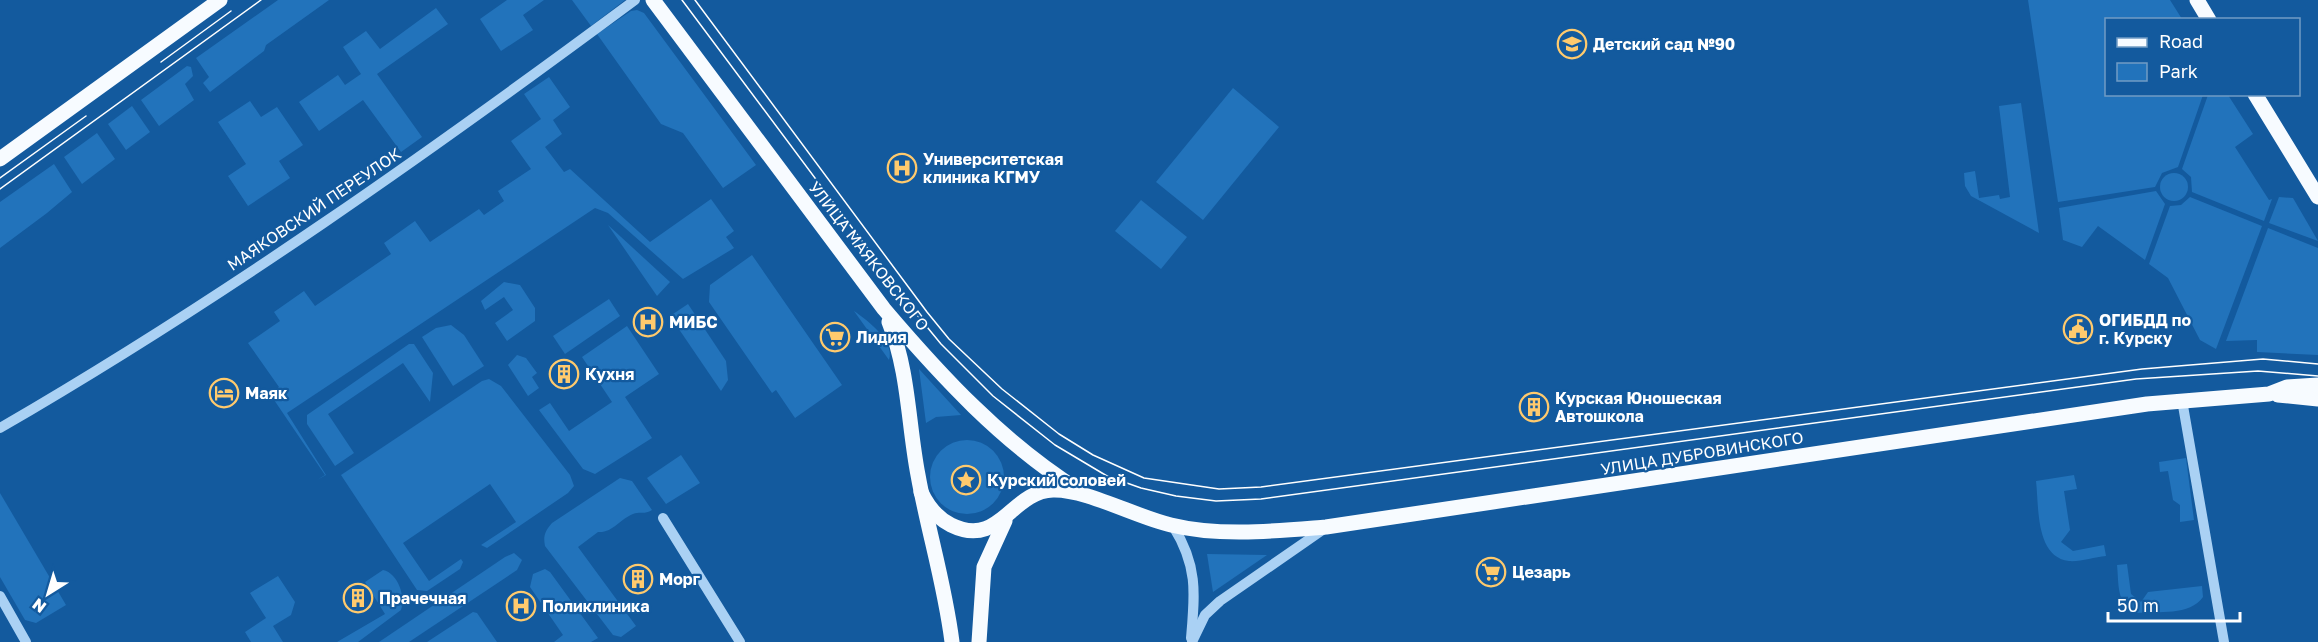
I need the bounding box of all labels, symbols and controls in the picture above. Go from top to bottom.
legend [2105,18,2300,96]
school or university icon: Детский сад №90 [1556,28,1588,60]
text: Road [2159,30,2203,52]
place label: Детский сад №90 [1593,34,1735,54]
text: Park [2159,60,2198,82]
street label: МАЯКОВСКИЙ ПЕРЕУЛОК [223,143,405,275]
place label: Университетская клиника КГМУ [923,149,1063,187]
hospital icon: Университетская клиника КГМУ [886,152,918,184]
street label: УЛИЦА МАЯКОВСКОГО [805,178,933,334]
hospital icon: МИБС [632,306,664,338]
place label: ОГИБДД по г. Курску [2099,310,2191,348]
place label: МИБС [669,312,718,332]
public building icon: ОГИБДД по г. Курску [2062,313,2094,345]
supermarket icon: Лидия [819,321,851,353]
place label: Лидия [856,327,907,347]
building icon: Кухня [548,358,580,390]
place label: Кухня [585,364,634,384]
hotel icon: Маяк [208,377,240,409]
place label: Маяк [245,383,288,403]
place label: Курская Юношеская Автошкола [1555,388,1722,426]
building icon: Курская Юношеская Автошкола [1518,391,1550,423]
street label: УЛИЦА ДУБРОВИНСКОГО [1599,427,1805,479]
place icon: Курский соловей [950,464,982,496]
place label: Курский соловей [987,470,1126,490]
supermarket icon: Цезарь [1475,556,1507,588]
place label: Цезарь [1512,562,1571,582]
building icon: Морг [622,563,654,595]
north arrow [18,564,78,624]
place label: Морг [659,569,701,589]
building icon: Прачечная [342,582,374,614]
scale bar [2108,585,2240,623]
place label: Прачечная [379,588,466,608]
hospital icon: Поликлиника [505,590,537,622]
text: N [28,594,50,618]
text: 50 m [2117,594,2159,616]
place label: Поликлиника [542,596,649,616]

